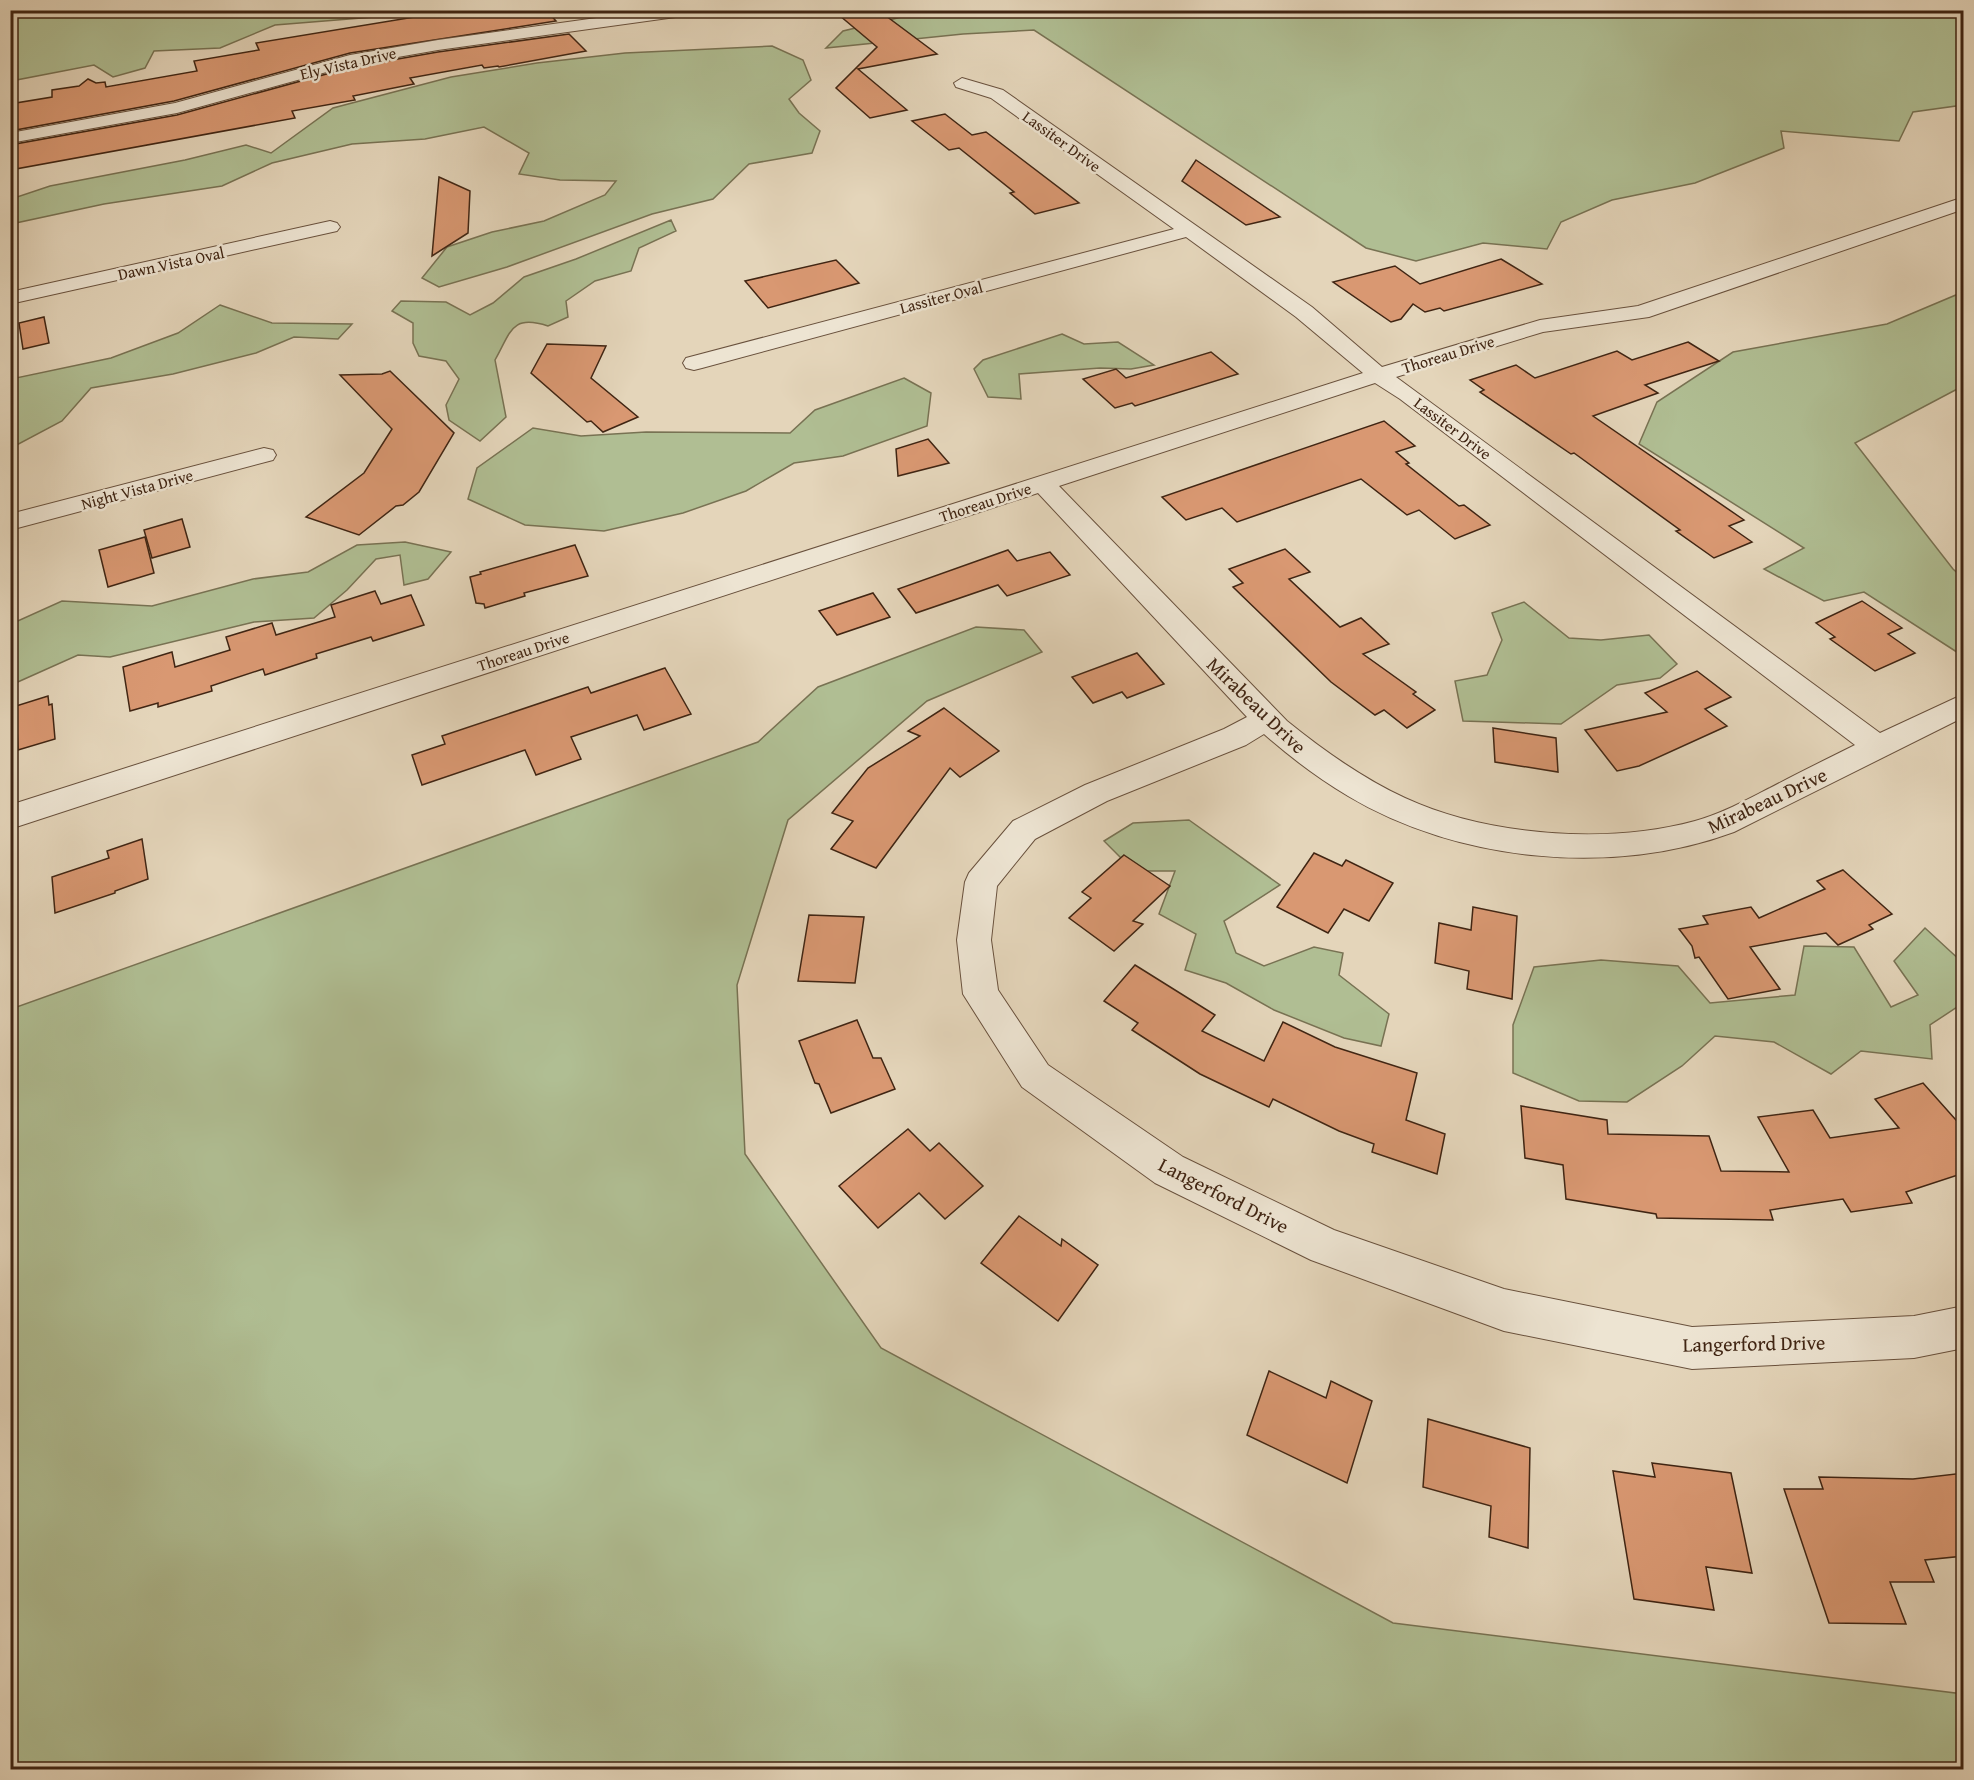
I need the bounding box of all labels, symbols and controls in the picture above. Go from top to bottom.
street label: Ely Vista Drive [298,40,398,86]
street label: Lassiter Drive [1018,104,1106,178]
street label: Dawn Vista Oval [115,240,227,286]
street label: Lassiter Oval [897,274,986,320]
street label: Thoreau Drive [1399,329,1497,379]
street label: Lassiter Drive [1409,391,1497,465]
street label: Night Vista Drive [78,463,196,515]
street label: Thoreau Drive [936,476,1034,528]
street label: Thoreau Drive [474,625,572,677]
street label: Mirabeau Drive [1201,650,1313,760]
street label: Mirabeau Drive [1703,760,1831,840]
street label: Langerford Drive [1154,1150,1294,1240]
street label: Langerford Drive [1682,1327,1826,1359]

